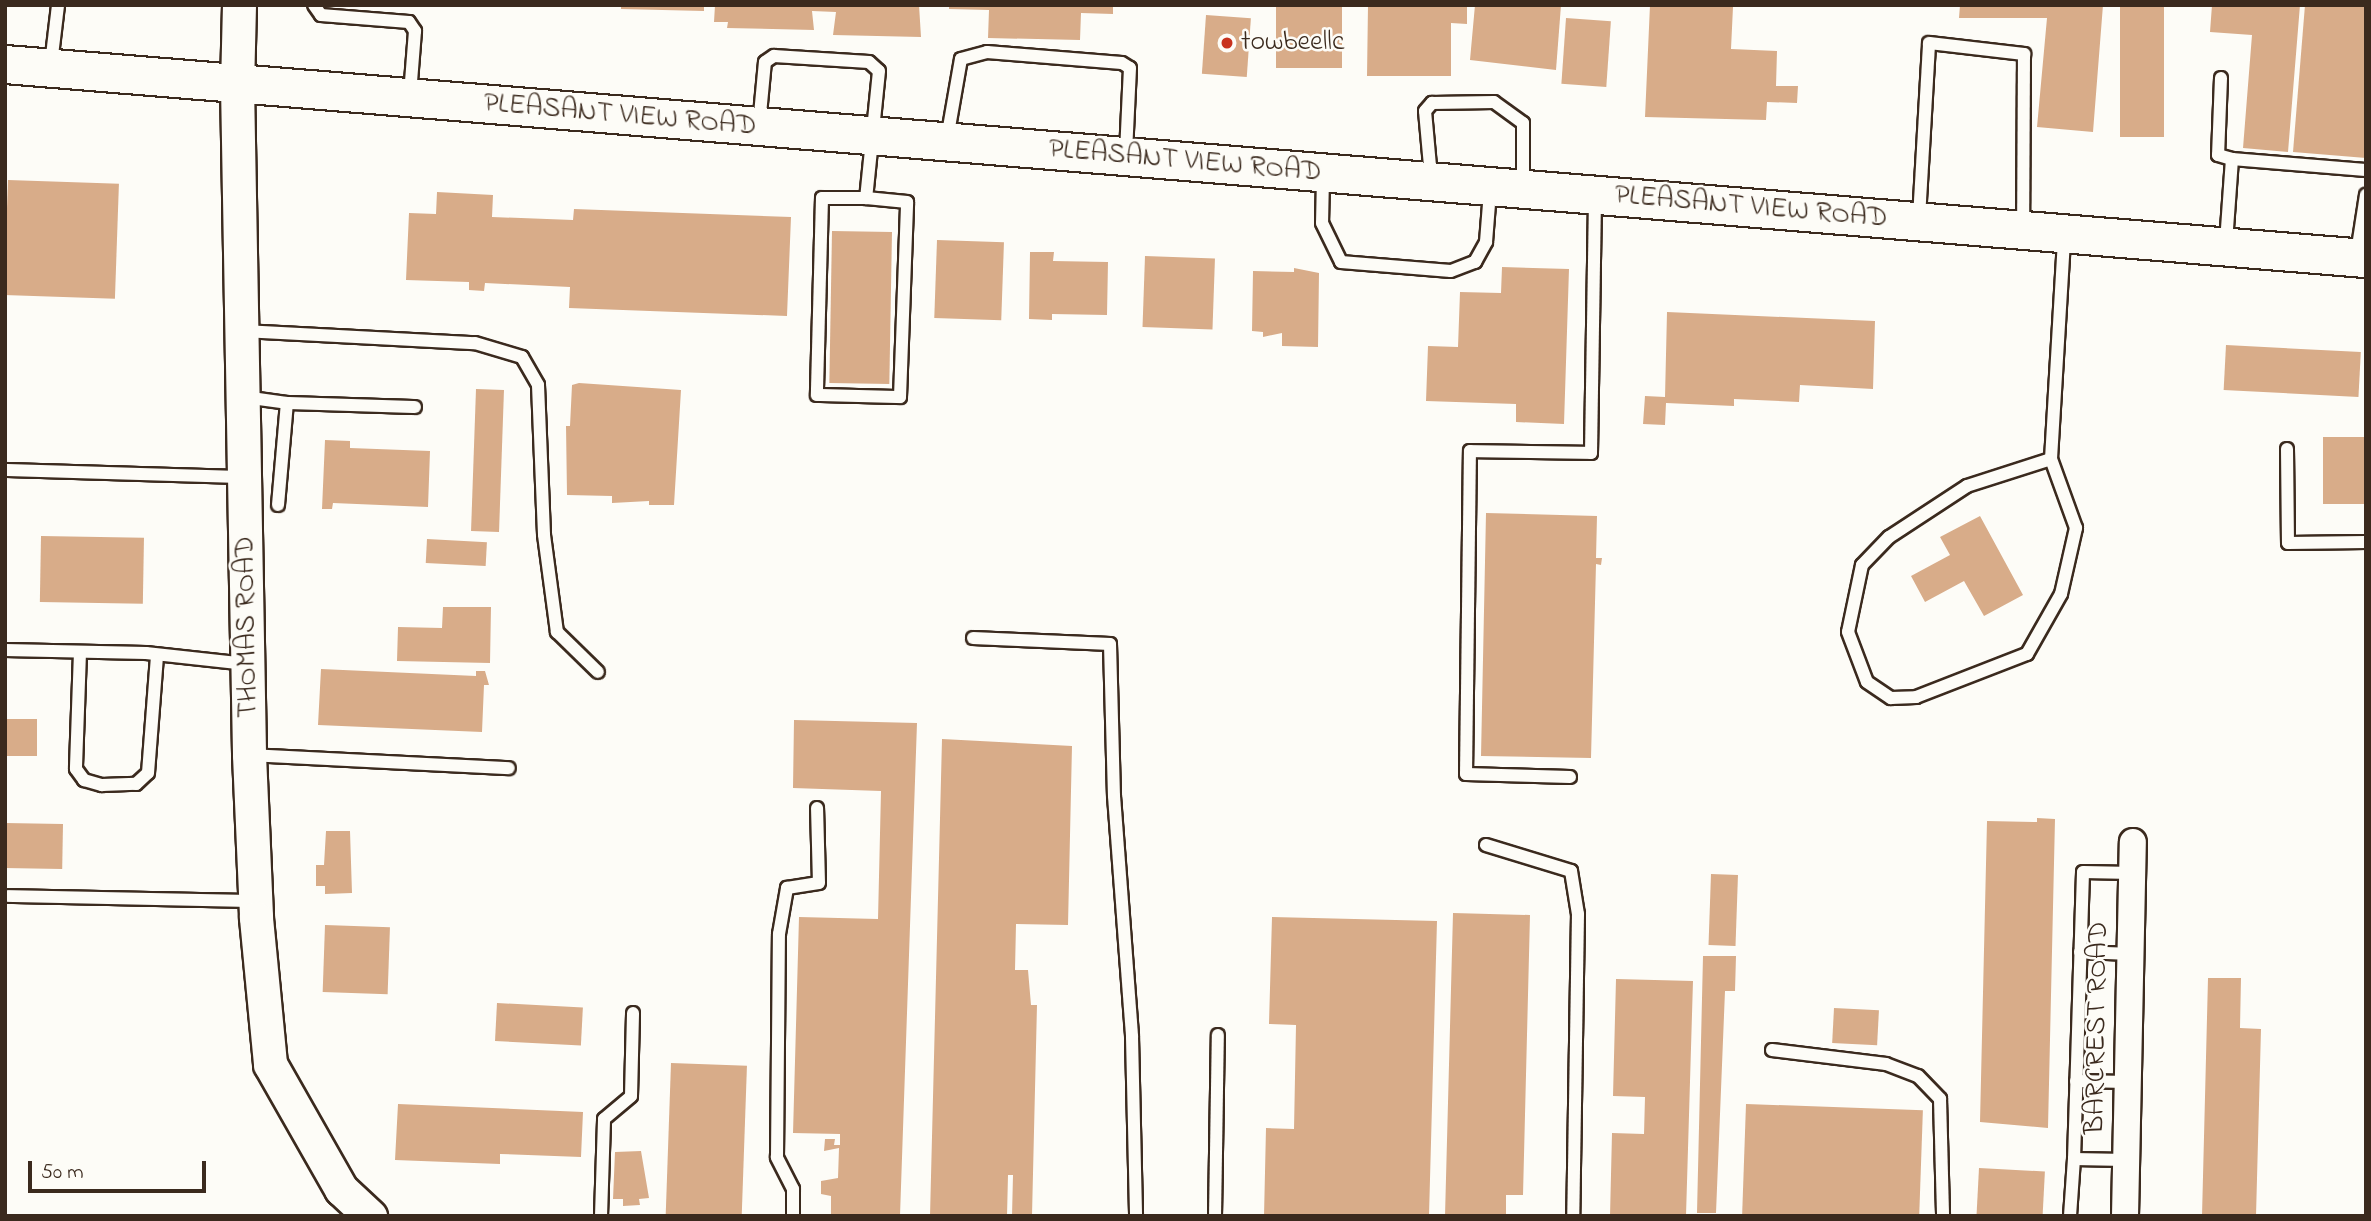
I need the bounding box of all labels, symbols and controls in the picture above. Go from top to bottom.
place label: towbeellc [1241,26,1344,60]
marker: towbeellc [1219,35,1235,51]
street label: PLEASANT VIEW ROAD [482,87,758,145]
street label: PLEASANT VIEW ROAD [1047,133,1323,191]
street label: PLEASANT VIEW ROAD [1613,179,1889,237]
street label: THOMAS ROAD [230,536,266,718]
street label: BARCREST ROAD [2079,921,2117,1135]
scale bar [32,1148,210,1192]
text: 50 m [41,1158,84,1188]

